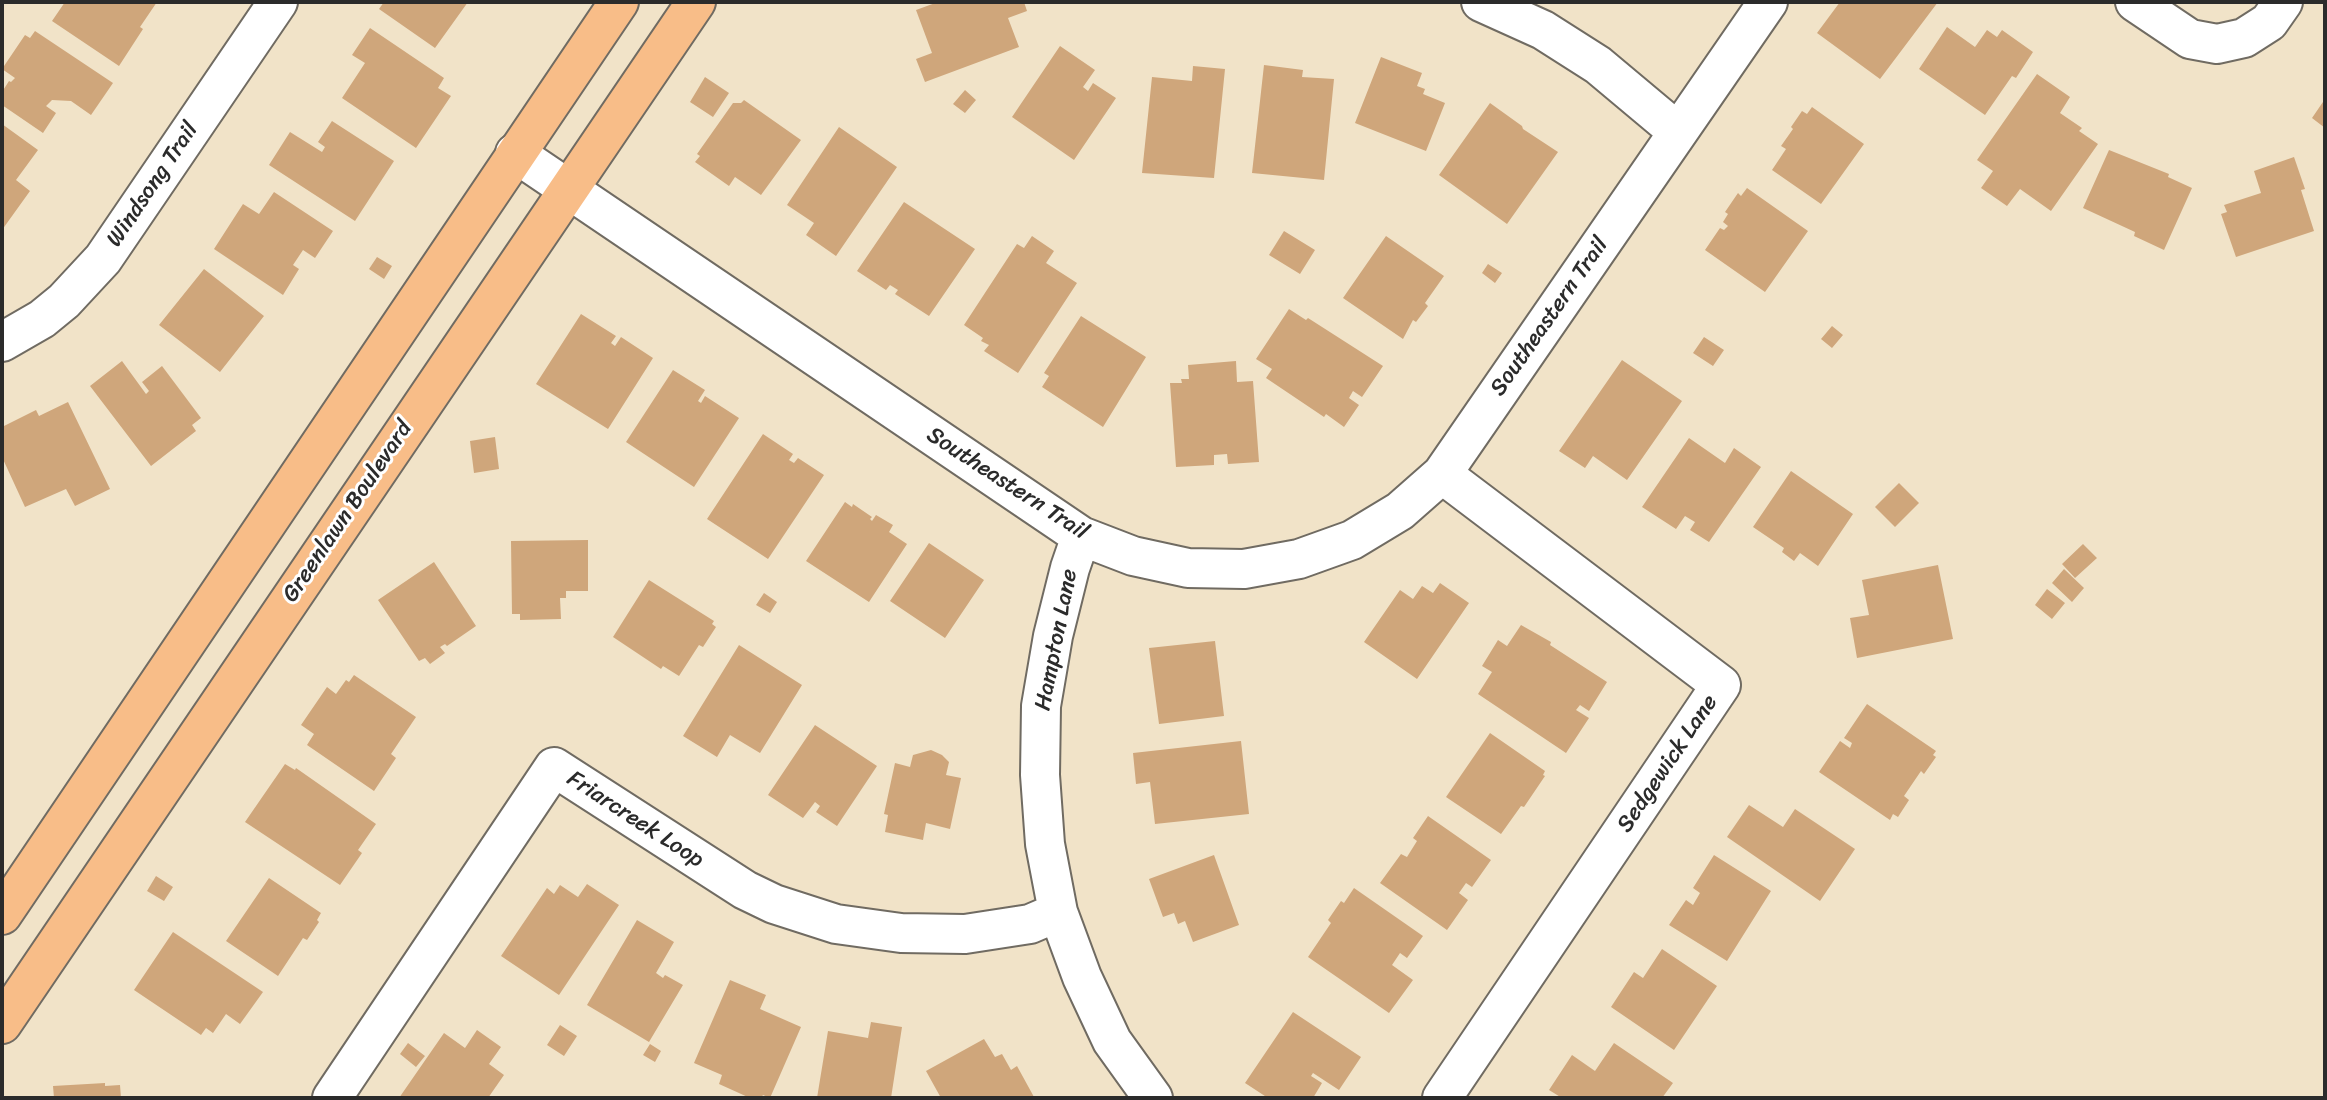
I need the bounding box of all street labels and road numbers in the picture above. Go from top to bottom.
street label: Windsong Trail [101,117,205,253]
street label: Southeastern Trail [1485,232,1615,402]
street label: Greenlawn Boulevard [277,416,419,608]
street label: Southeastern Trail [921,422,1093,546]
street label: Hampton Lane [1030,567,1084,713]
street label: Sedgewick Lane [1612,690,1724,838]
street label: Friarcreek Loop [561,766,709,874]

